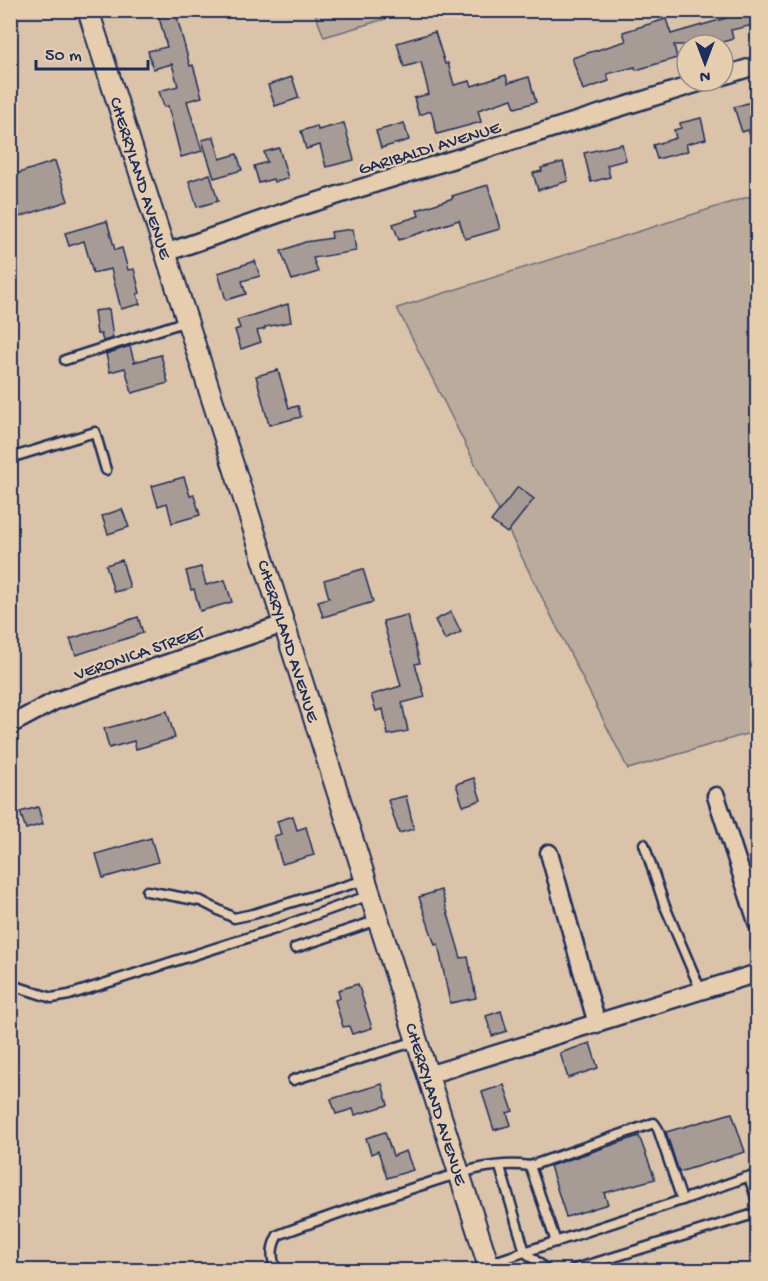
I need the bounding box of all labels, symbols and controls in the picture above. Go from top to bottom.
scale bar [36,33,148,71]
north arrow [675,33,735,93]
text: 50 m [45,46,82,67]
text: N [699,65,710,84]
street label: CHERRYLAND AVENUE [103,95,175,263]
street label: GARIBALDI AVENUE [356,118,504,181]
street label: CHERRYLAND AVENUE [251,558,323,726]
street label: VERONICA STREET [71,622,209,687]
street label: CHERRYLAND AVENUE [399,1021,470,1189]

